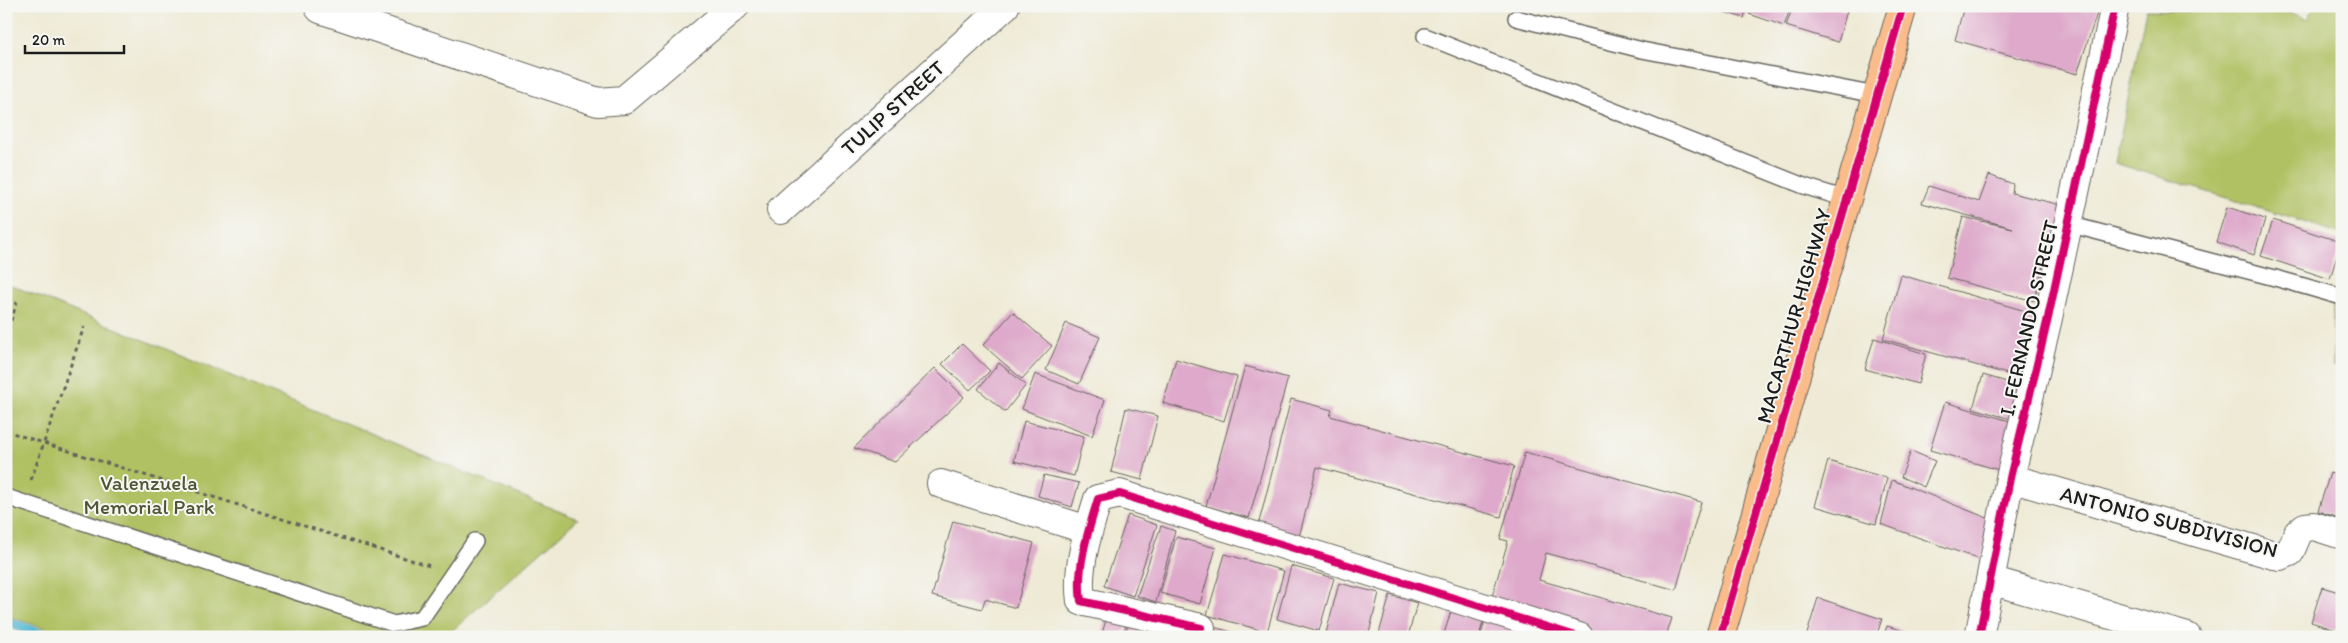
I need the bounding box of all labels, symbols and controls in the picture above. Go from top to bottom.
scale bar [25,22,124,54]
text: 20 m [32,31,66,49]
street label: TULIP STREET [836,55,950,161]
street label: MACARTHUR HIGHWAY [1751,205,1836,426]
street label: I. FERNANDO STREET [1994,217,2063,418]
park label: Valenzuela Memorial Park [83,470,215,519]
street label: ANTONIO SUBDIVISION [2058,480,2281,563]

